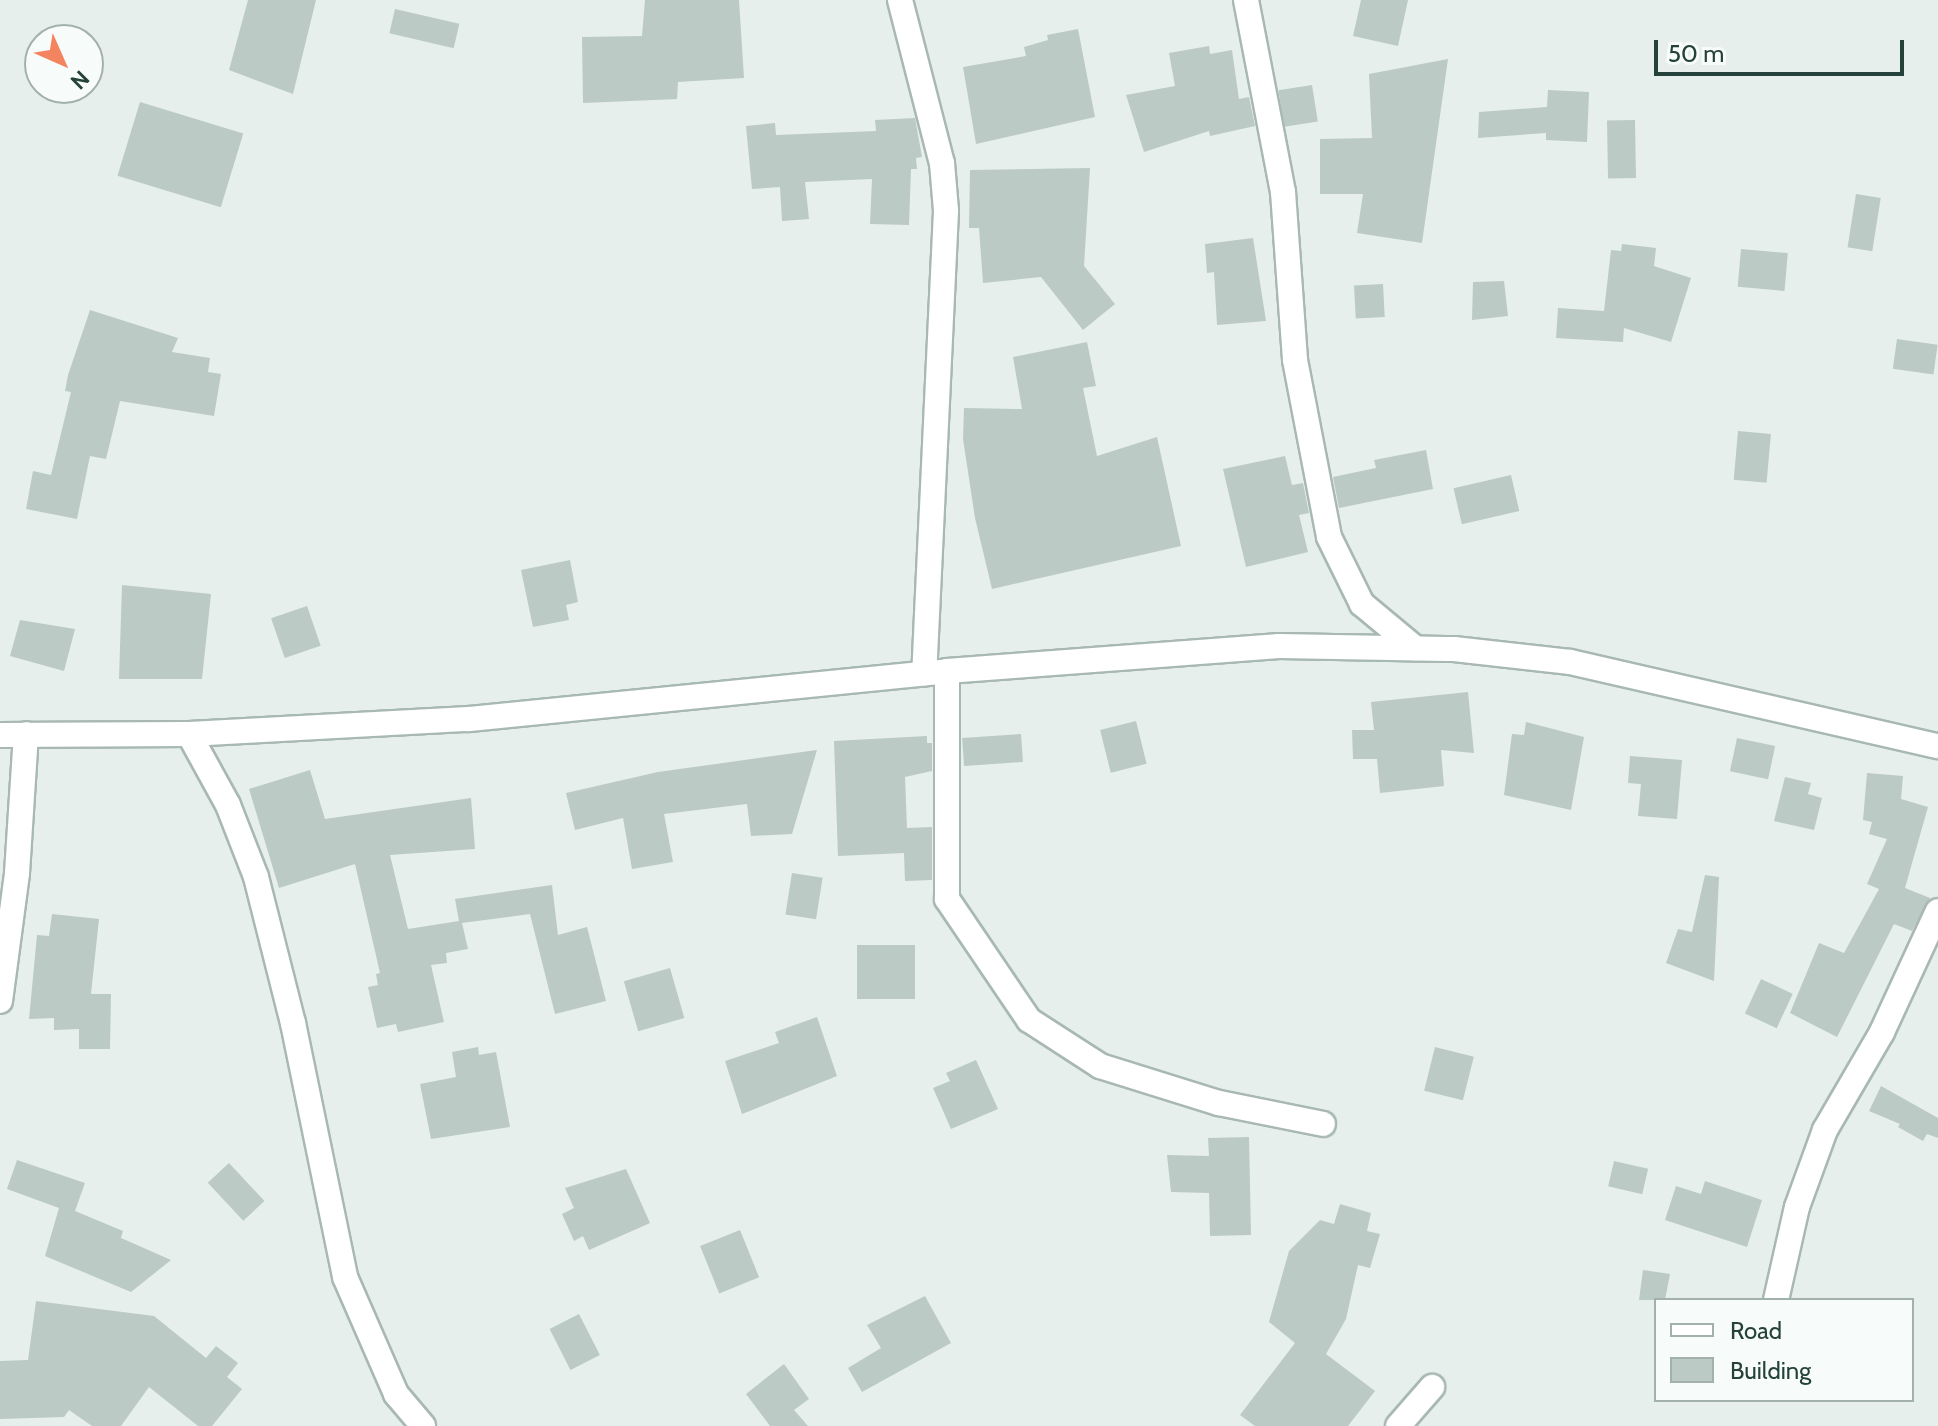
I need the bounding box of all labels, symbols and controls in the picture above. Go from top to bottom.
north arrow [24,24,104,104]
scale bar [1658,24,1908,74]
text: 50 m [1668,39,1724,68]
text: N [65,65,95,95]
legend [1654,1298,1914,1402]
text: Road [1730,1316,1782,1345]
text: Building [1730,1356,1811,1385]

